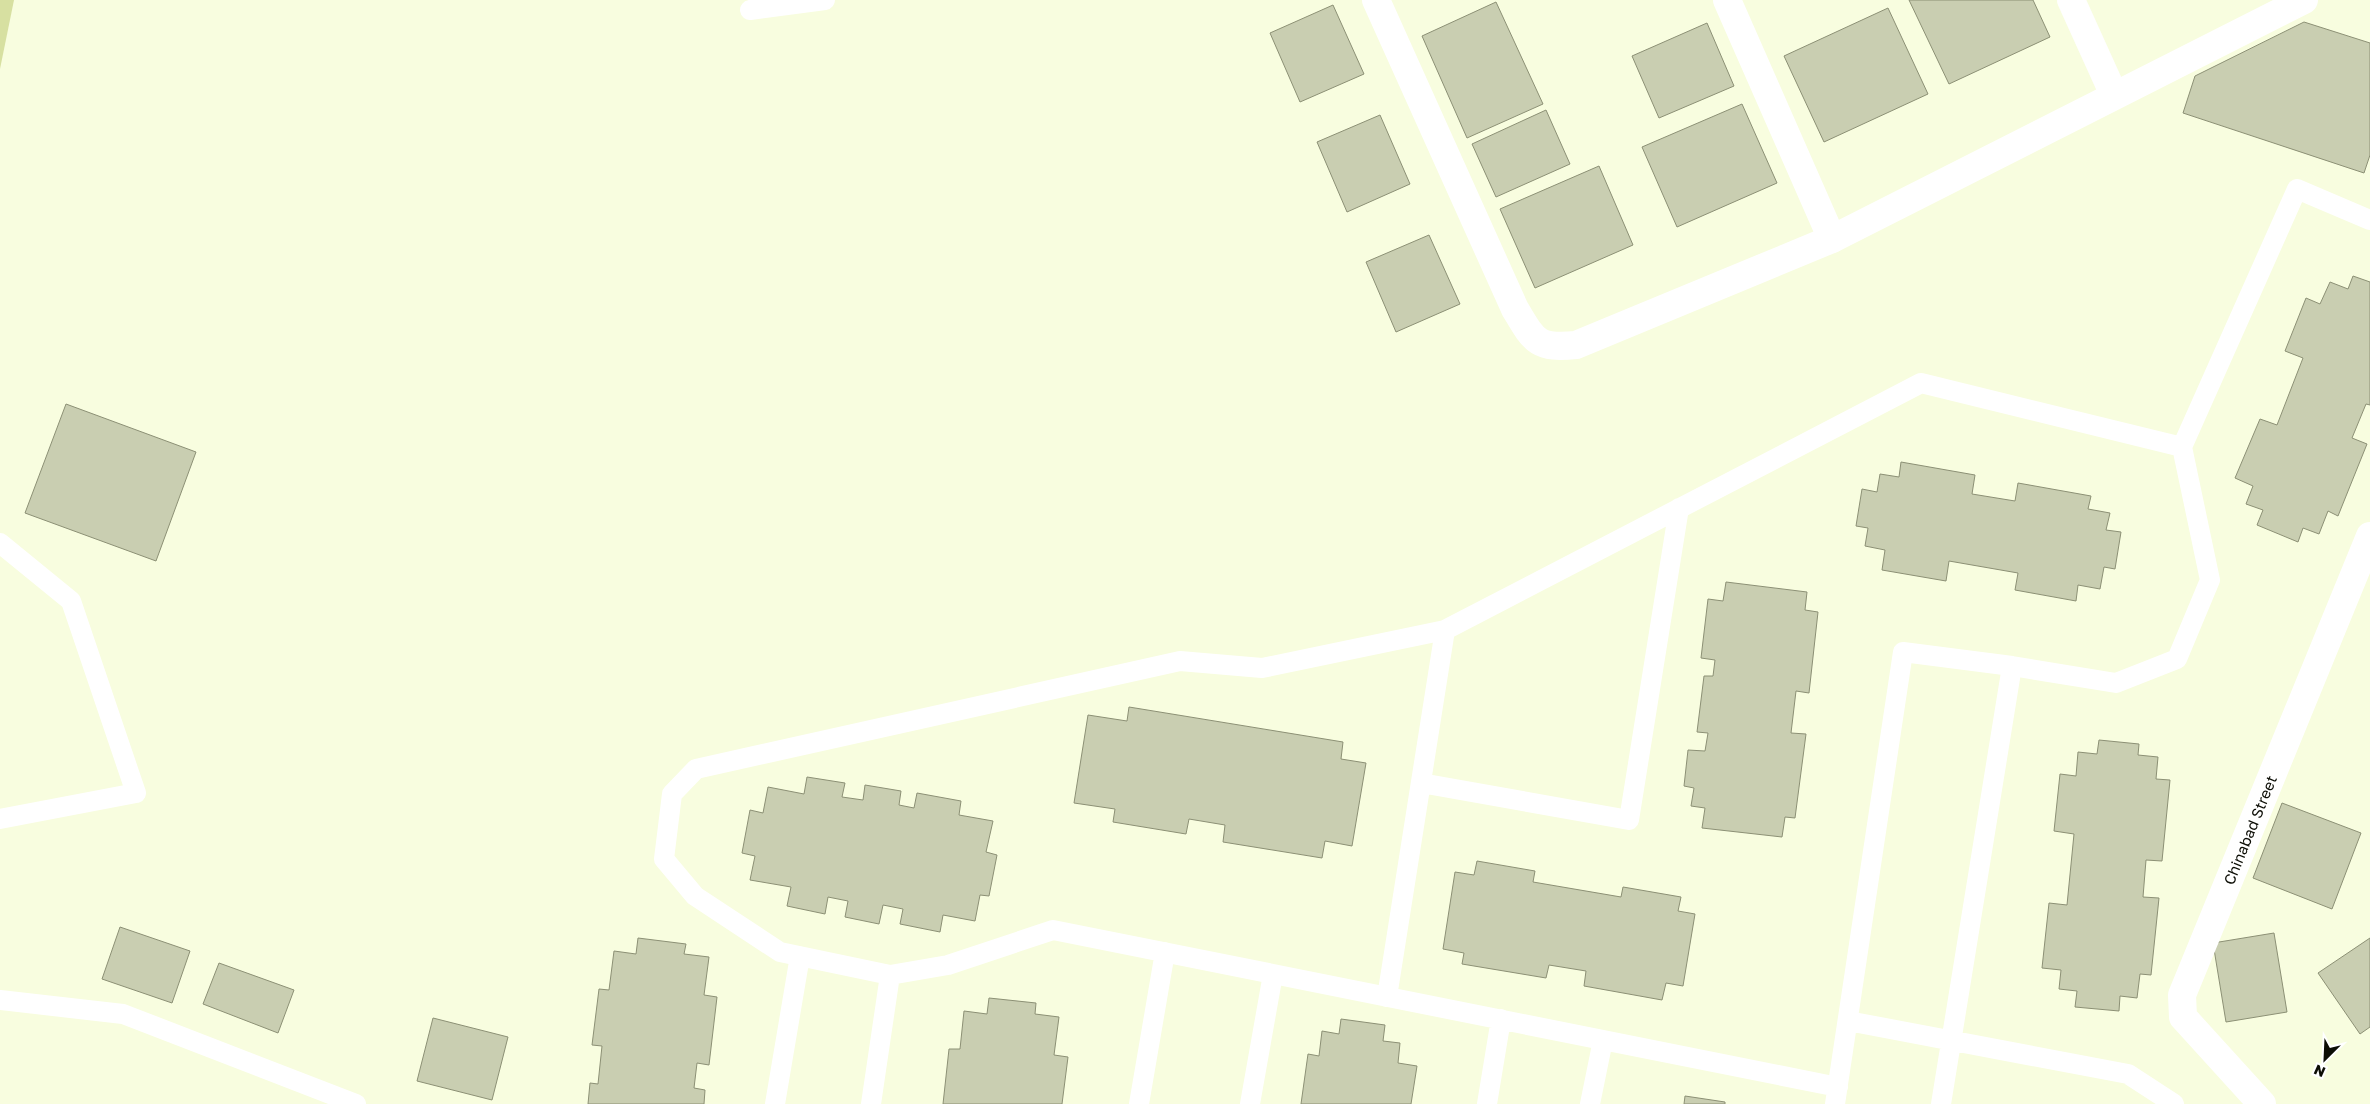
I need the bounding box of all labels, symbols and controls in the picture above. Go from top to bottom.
street label: Chinabad Street [2219,773,2280,887]
north arrow [2300,1034,2350,1084]
text: N [2311,1061,2328,1081]

